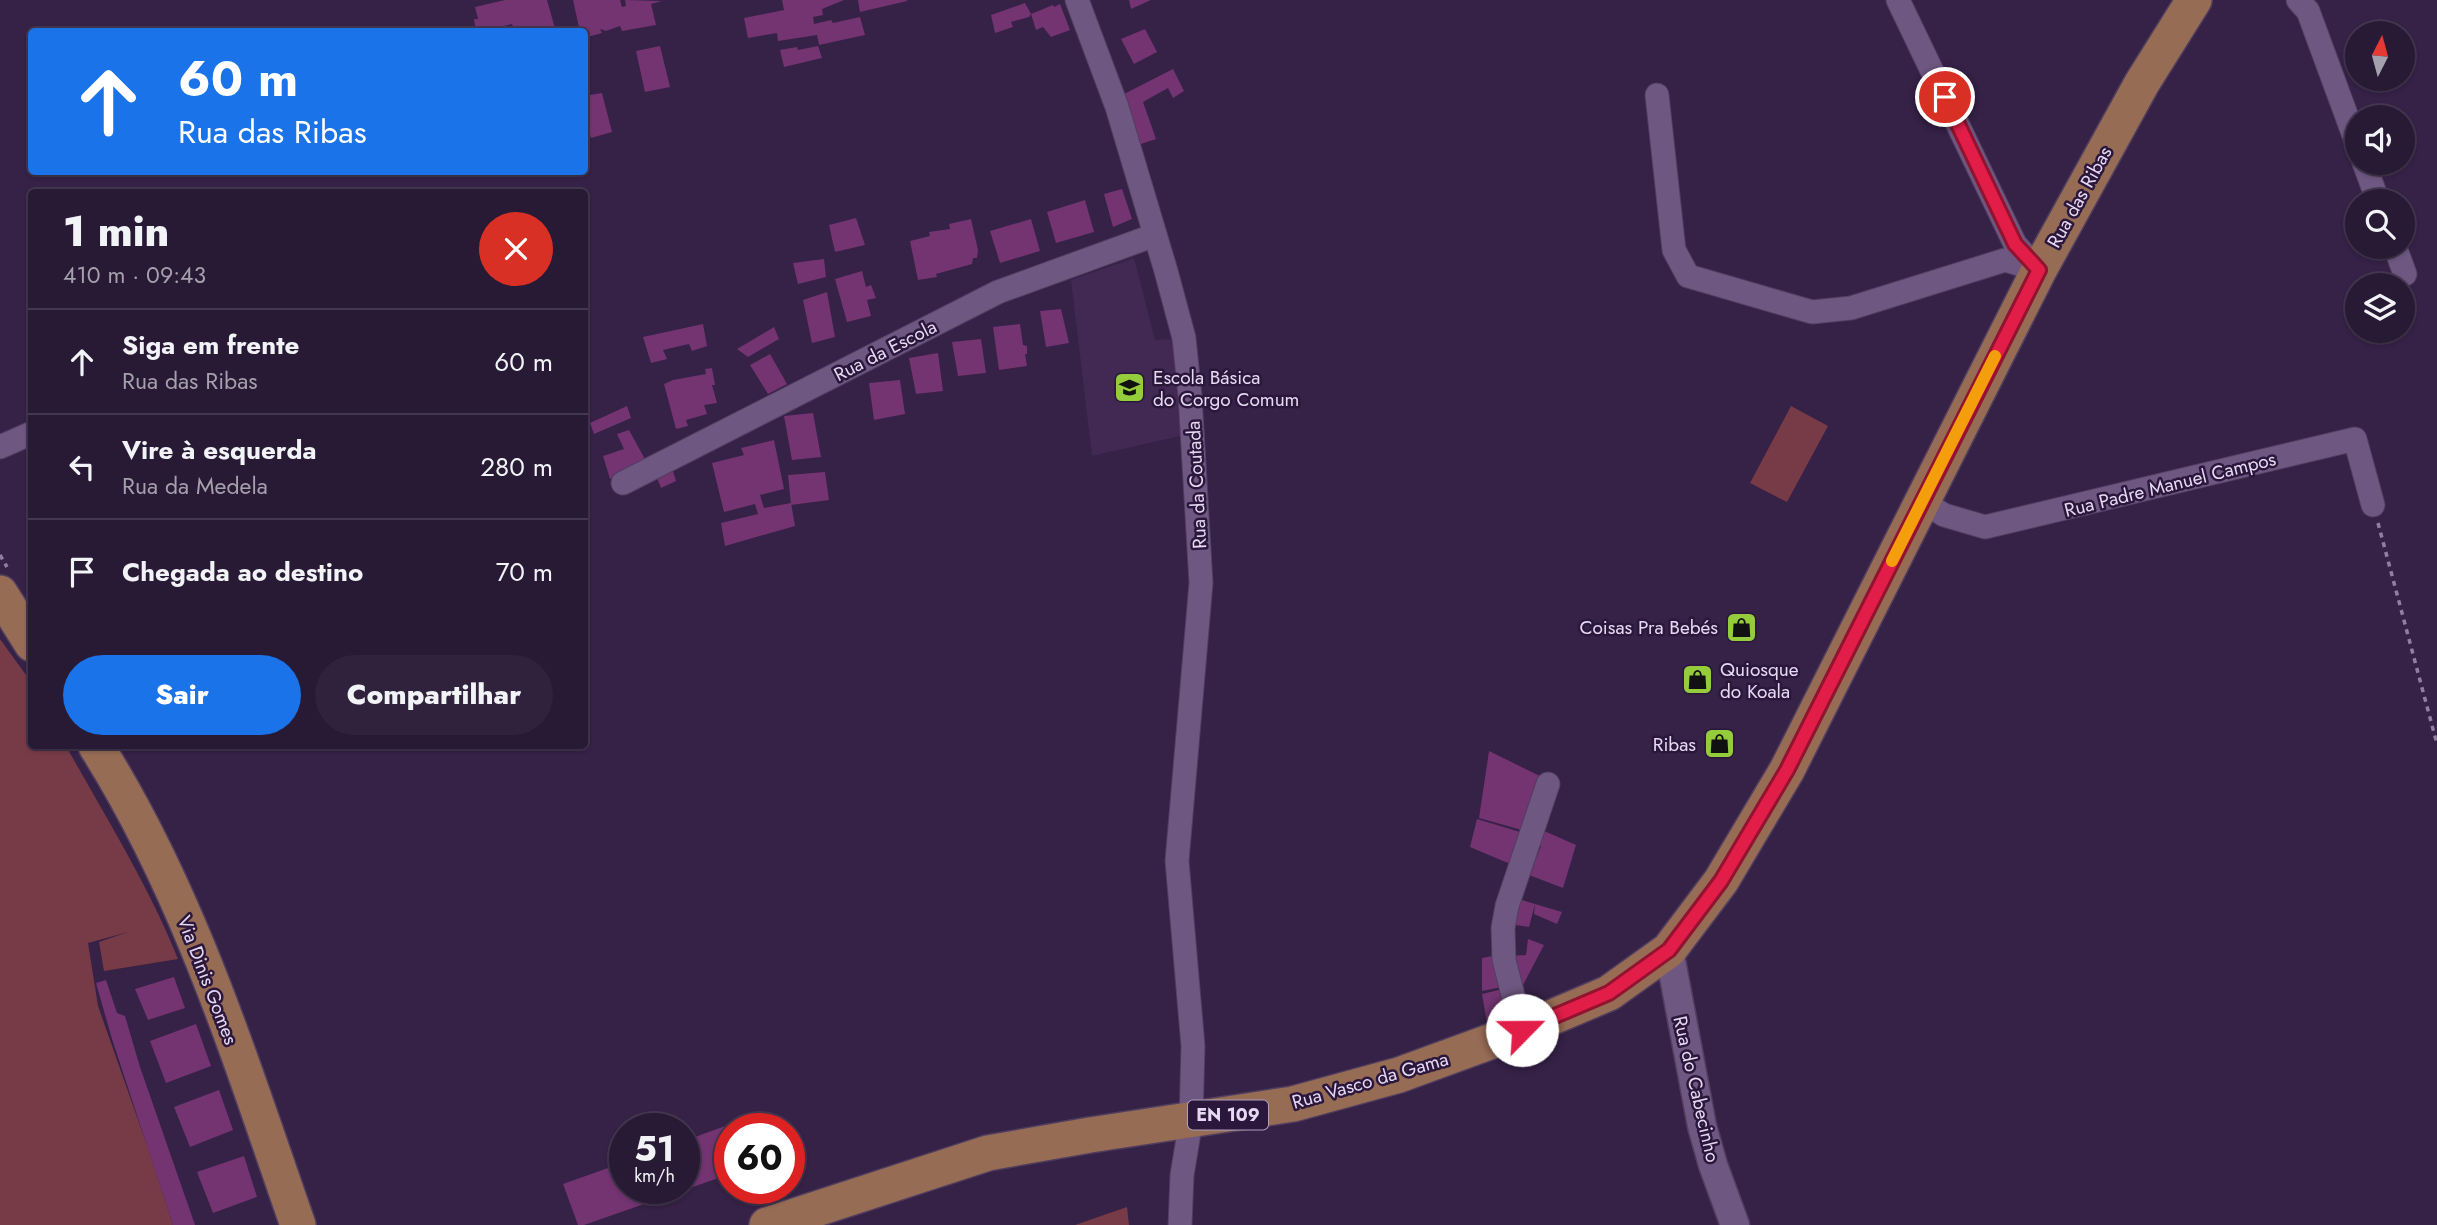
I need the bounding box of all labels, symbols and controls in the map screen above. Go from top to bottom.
north arrow [2345,21,2415,91]
map controls [2345,21,2415,343]
text: 60 m [178,44,298,114]
icon: ahead [63,56,154,147]
pin [1915,67,1975,127]
icon: arrive [1926,78,1964,116]
button: sound [2345,105,2415,175]
text: Rua das Ribas [178,109,367,155]
street label: Rua das Ribas [2040,141,2119,253]
button: search [2345,189,2415,259]
text: 1 min [63,201,169,262]
button: close [479,212,553,286]
text: 410 m · 09:43 [63,258,206,292]
button: layers [2345,273,2415,343]
street label: Rua da Escola [829,313,941,388]
text: Siga em frente [122,326,299,364]
icon: ahead [63,343,101,381]
text: 60 m [494,343,553,381]
text: Rua das Ribas [122,364,258,398]
place label: Escola Básica do Corgo Comum [1153,364,1299,413]
school or university icon: Escola Básica do Corgo Comum [1113,371,1147,405]
street label: Rua da Coutada [1180,420,1213,550]
text: Vire à esquerda [122,431,317,469]
street label: Rua Padre Manuel Campos [2062,445,2279,524]
icon: left [63,448,101,486]
text: 280 m [480,448,553,486]
text: Rua da Medela [122,469,268,503]
icon: arrive [63,553,101,591]
text: Chegada ao destino [122,553,363,591]
text: 70 m [496,553,553,591]
shop icon: Coisas Pra Bebés [1724,610,1758,644]
place label: Coisas Pra Bebés [1579,614,1718,641]
button: Sair [63,655,301,735]
button: Compartilhar [315,655,553,735]
place label: Quiosque do Koala [1720,656,1799,705]
shop icon: Quiosque do Koala [1680,663,1714,697]
shop icon: Ribas [1702,727,1736,761]
place label: Ribas [1653,731,1696,758]
street label: Via Dinis Gomes [171,912,245,1049]
position arrow [1485,993,1559,1067]
street label: Rua do Cabecinho [1667,1013,1726,1165]
street label: Rua Vasco da Gama [1289,1045,1452,1116]
road number: EN 109 [1188,1100,1268,1130]
speed limit sign: 60 [714,1113,805,1204]
text: 51 [634,1124,675,1174]
text: km/h [634,1163,675,1189]

